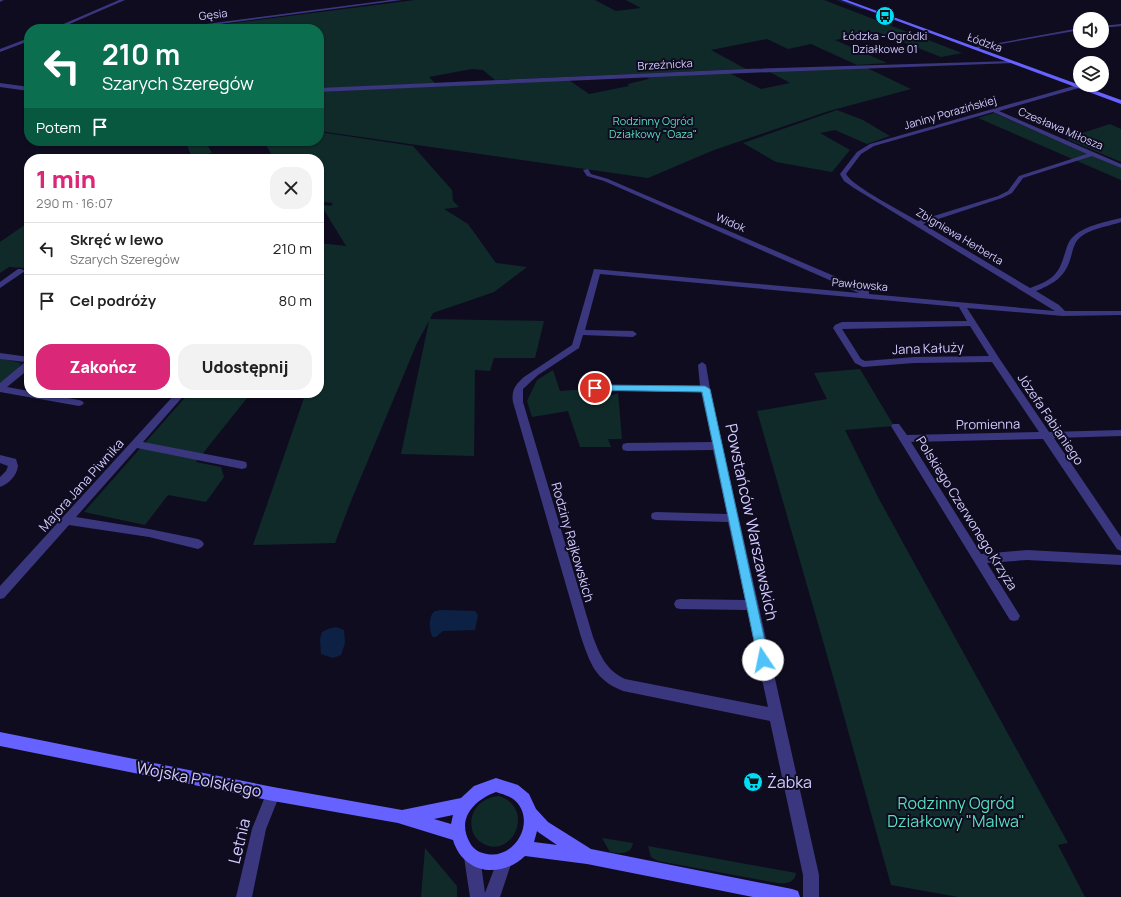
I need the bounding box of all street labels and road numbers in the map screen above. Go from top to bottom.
street label: Gęsia [198,5,228,23]
street label: Łódzka [965,29,1005,55]
street label: Brzeźnicka [637,55,693,73]
street label: Janiny Porazińskiej [902,92,998,132]
street label: Czesława Miłosza [1016,103,1106,153]
street label: Zbigniewa Herberta [914,204,1006,268]
street label: Widok [714,209,749,235]
street label: Pawłowska [831,274,889,294]
street label: Jana Kałuży [892,338,964,358]
street label: Józefa Fabianiego [1014,370,1089,469]
street label: Promienna [956,414,1020,434]
street label: Powstańców Warszawskich [720,421,784,623]
street label: Polskiego Czerwonego Krzyża [912,432,1022,594]
street label: Majora Jana Piwnika [34,435,128,535]
street label: Rodziny Rajkowskich [547,480,599,604]
street label: Wojska Polskiego [135,756,263,802]
street label: Letnia [223,816,255,866]

